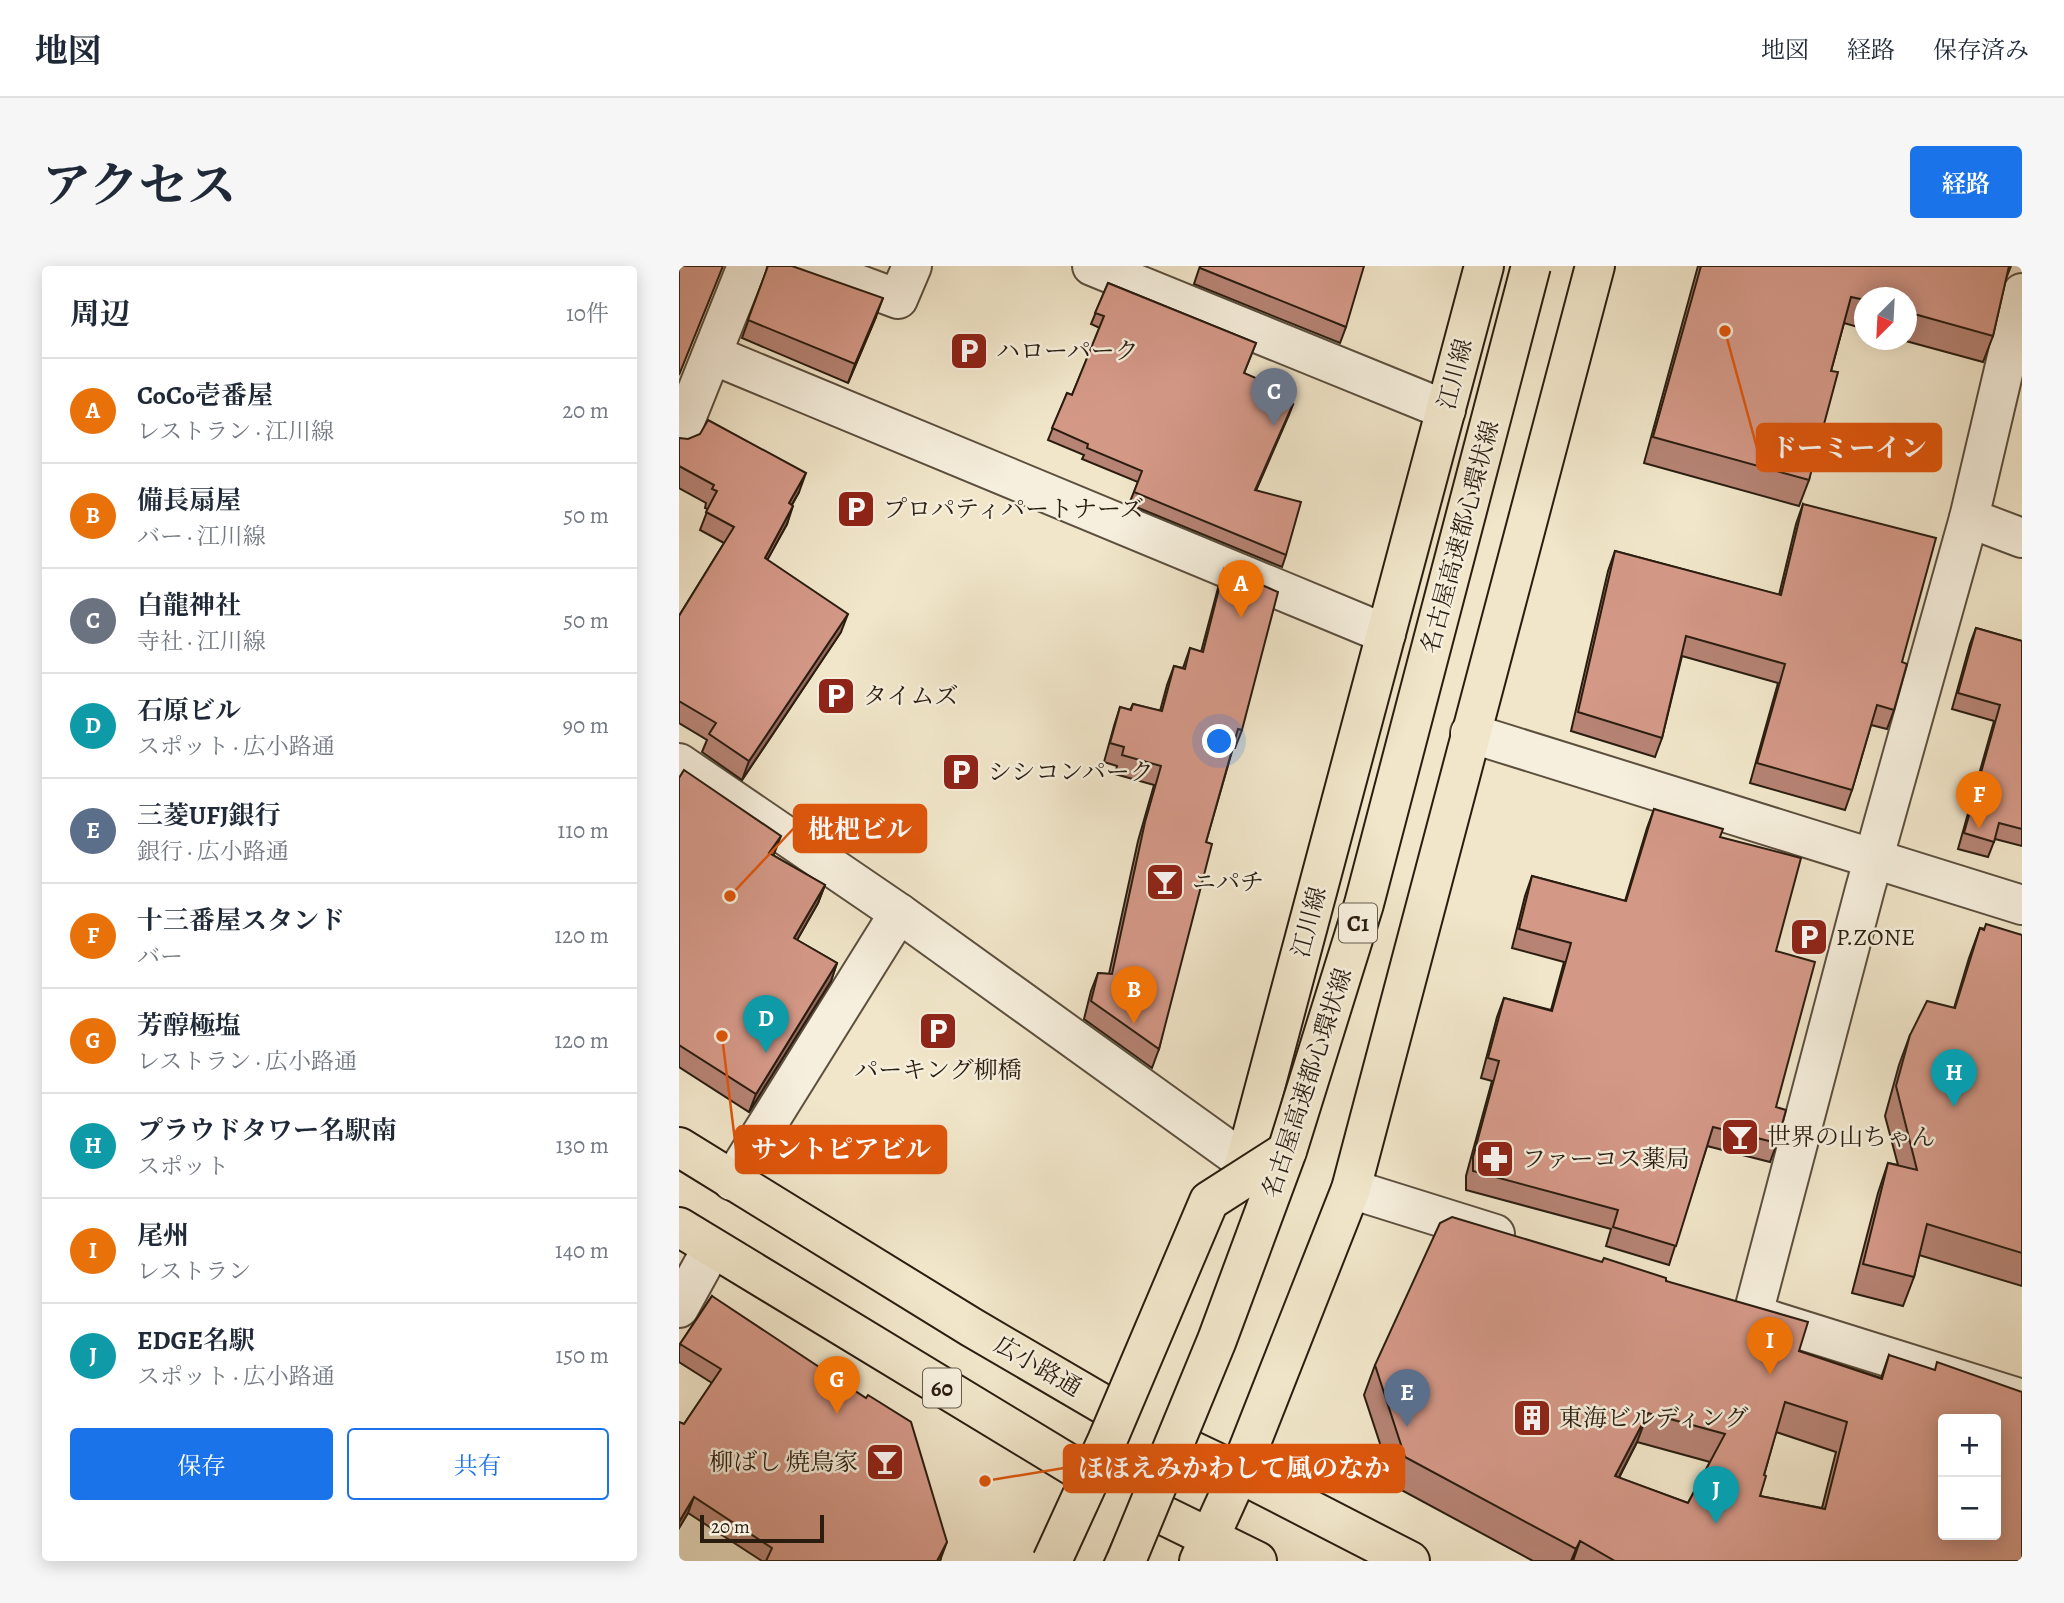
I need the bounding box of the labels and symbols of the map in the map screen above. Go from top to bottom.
north arrow [1854,287,1917,350]
parking icon: ハローパーク [948,330,990,372]
place label: ハローパーク [996,335,1139,367]
street label: 江川線 [1430,335,1480,413]
pin: C [1251,368,1297,426]
street label: 名古屋高速都心環状線 [1413,417,1507,657]
callout: ドーミーイン [1757,424,1941,471]
text: ドーミーイン [1771,431,1927,466]
parking icon: プロパティパートナーズ [835,488,877,530]
place label: プロパティパートナーズ [883,493,1144,525]
pin: A [1218,560,1264,618]
parking icon: タイムズ [815,675,857,717]
place label: タイムズ [863,680,959,712]
your location [1202,724,1236,758]
parking icon: シシコンパーク [940,751,982,793]
place label: シシコンパーク [988,756,1154,788]
pin: F [1956,771,2002,829]
callout: 枇杷ビル [794,805,926,852]
text: 枇杷ビル [808,812,912,847]
bar icon: ニパチ [1144,861,1186,903]
place label: ニパチ [1192,866,1264,898]
street label: 江川線 [1284,883,1334,961]
road number: C1 [1339,904,1377,943]
parking icon: P.ZONE [1788,916,1830,958]
place label: P.ZONE [1836,921,1915,953]
street label: 名古屋高速都心環状線 [1255,964,1359,1202]
pin: B [1111,966,1157,1024]
pin: D [743,995,789,1053]
parking icon: パーキング柳橋 [917,1010,959,1052]
pin: H [1931,1049,1977,1107]
place label: パーキング柳橋 [854,1054,1022,1086]
bar icon: 世界の山ちゃん [1719,1116,1761,1158]
place label: 世界の山ちゃん [1767,1121,1935,1153]
callout: サントピアビル [736,1126,946,1173]
text: サントピアビル [751,1132,931,1167]
pharmacy icon: ファーコス薬局 [1474,1138,1516,1180]
place label: ファーコス薬局 [1522,1143,1690,1175]
pin: I [1747,1317,1793,1375]
street label: 広小路通 [988,1328,1088,1404]
pin: G [814,1356,860,1414]
road number: 60 [923,1368,961,1408]
pin: E [1384,1369,1430,1427]
building icon: 東海ビルディング [1511,1397,1553,1439]
place label: 東海ビルディング [1559,1402,1749,1434]
bar icon: 柳ばし 焼鳥家 [864,1441,906,1483]
callout: ほほえみかわして風のなか [1064,1445,1404,1492]
place label: 柳ばし 焼鳥家 [709,1446,858,1478]
text: ほほえみかわして風のなか [1078,1451,1390,1486]
pin: J [1693,1466,1739,1524]
scale bar [700,1512,824,1544]

